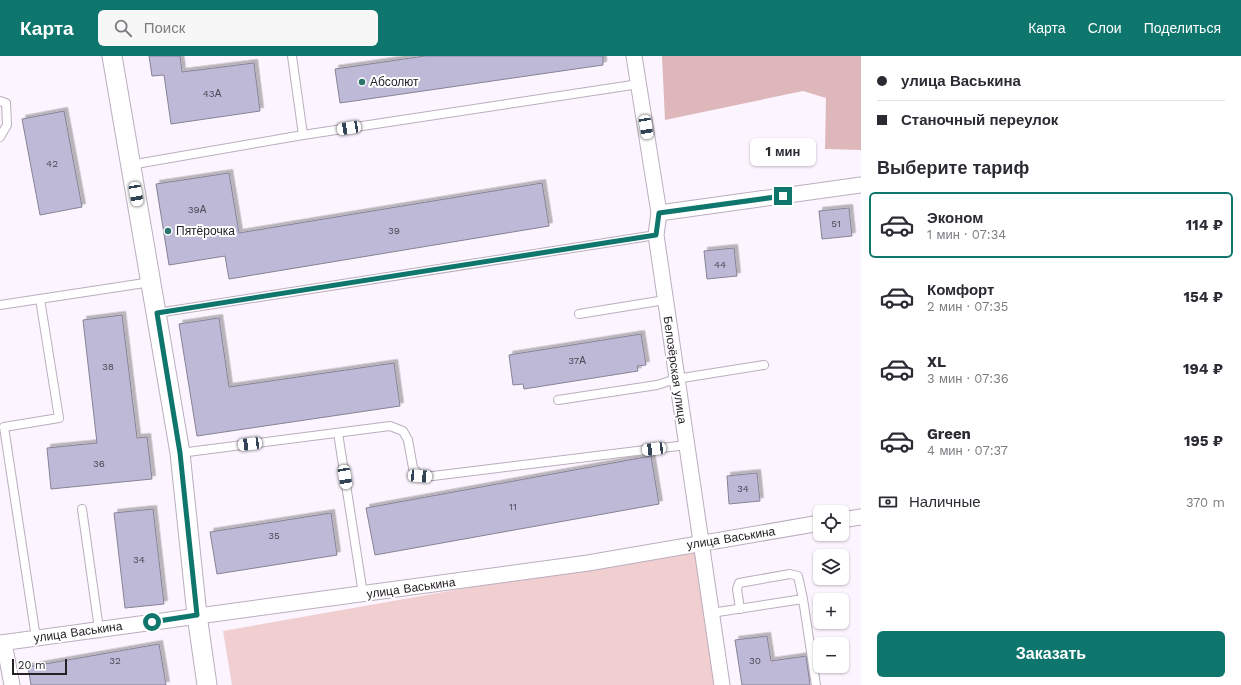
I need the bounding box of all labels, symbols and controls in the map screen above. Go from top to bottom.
search box [98,10,378,46]
text: Карта [20,17,74,40]
icon: search [112,17,134,39]
text: Поиск [144,19,185,37]
text: Карта [1028,20,1066,36]
text: Слои [1088,20,1122,36]
text: Поделиться [1144,20,1221,36]
text: улица Васькина [901,72,1021,90]
place label: Абсолют [370,75,419,89]
marker: Абсолют [357,77,367,87]
house number: 43А [203,88,222,99]
text: Станочный переулок [901,111,1058,129]
car [638,114,654,140]
car [336,120,362,136]
callout: 1 мин [750,138,816,166]
text: 1 мин [766,144,800,159]
text: Выберите тариф [877,157,1029,178]
house number: 42 [46,158,58,169]
car [128,181,144,207]
route end [774,187,792,205]
house number: 39А [188,204,207,215]
icon: car [879,207,915,243]
text: Эконом [927,209,983,227]
text: 114 ₽ [1186,216,1223,234]
house number: 51 [831,218,841,229]
place label: Пятёрочка [176,224,235,238]
house number: 39 [388,225,400,236]
marker: Пятёрочка [163,226,173,236]
text: 1 мин · 07:34 [927,227,1006,242]
house number: 44 [714,259,726,270]
icon: car [879,279,915,315]
text: Комфорт [927,281,994,299]
text: 154 ₽ [1183,288,1223,306]
text: 2 мин · 07:35 [927,299,1008,314]
street label: Белозёрская улица [661,315,690,425]
icon: car [879,351,915,387]
text: XL [927,353,946,371]
house number: 37А [568,355,586,366]
text: 194 ₽ [1183,360,1223,378]
house number: 38 [102,361,114,372]
text: 3 мин · 07:36 [927,371,1009,386]
icon: car [879,423,915,459]
text: Green [927,425,971,443]
text: 195 ₽ [1184,432,1223,450]
car [237,437,263,451]
car [641,442,667,456]
text: 4 мин · 07:37 [927,443,1008,458]
house number: 36 [93,458,105,469]
car [337,464,353,490]
car [408,469,432,483]
house number: 34 [737,483,749,494]
icon: cash [877,491,899,513]
text: Наличные [909,493,981,511]
text: 370 m [1186,495,1225,510]
house number: 11 [509,501,517,512]
map controls [813,505,849,673]
button: locate [813,505,849,541]
street label: улица Васькина [686,524,776,552]
house number: 35 [268,530,280,541]
button: layers [813,549,849,585]
house number: 34 [133,554,145,565]
street label: улица Васькина [366,575,456,601]
button: + [813,593,849,629]
route start [143,613,161,631]
street label: улица Васькина [33,619,123,645]
button: Заказать [877,631,1225,677]
button: − [813,637,849,673]
house number: 32 [109,655,121,666]
house number: 30 [749,655,761,666]
scale bar [12,657,67,676]
text: 20 m [18,659,46,672]

